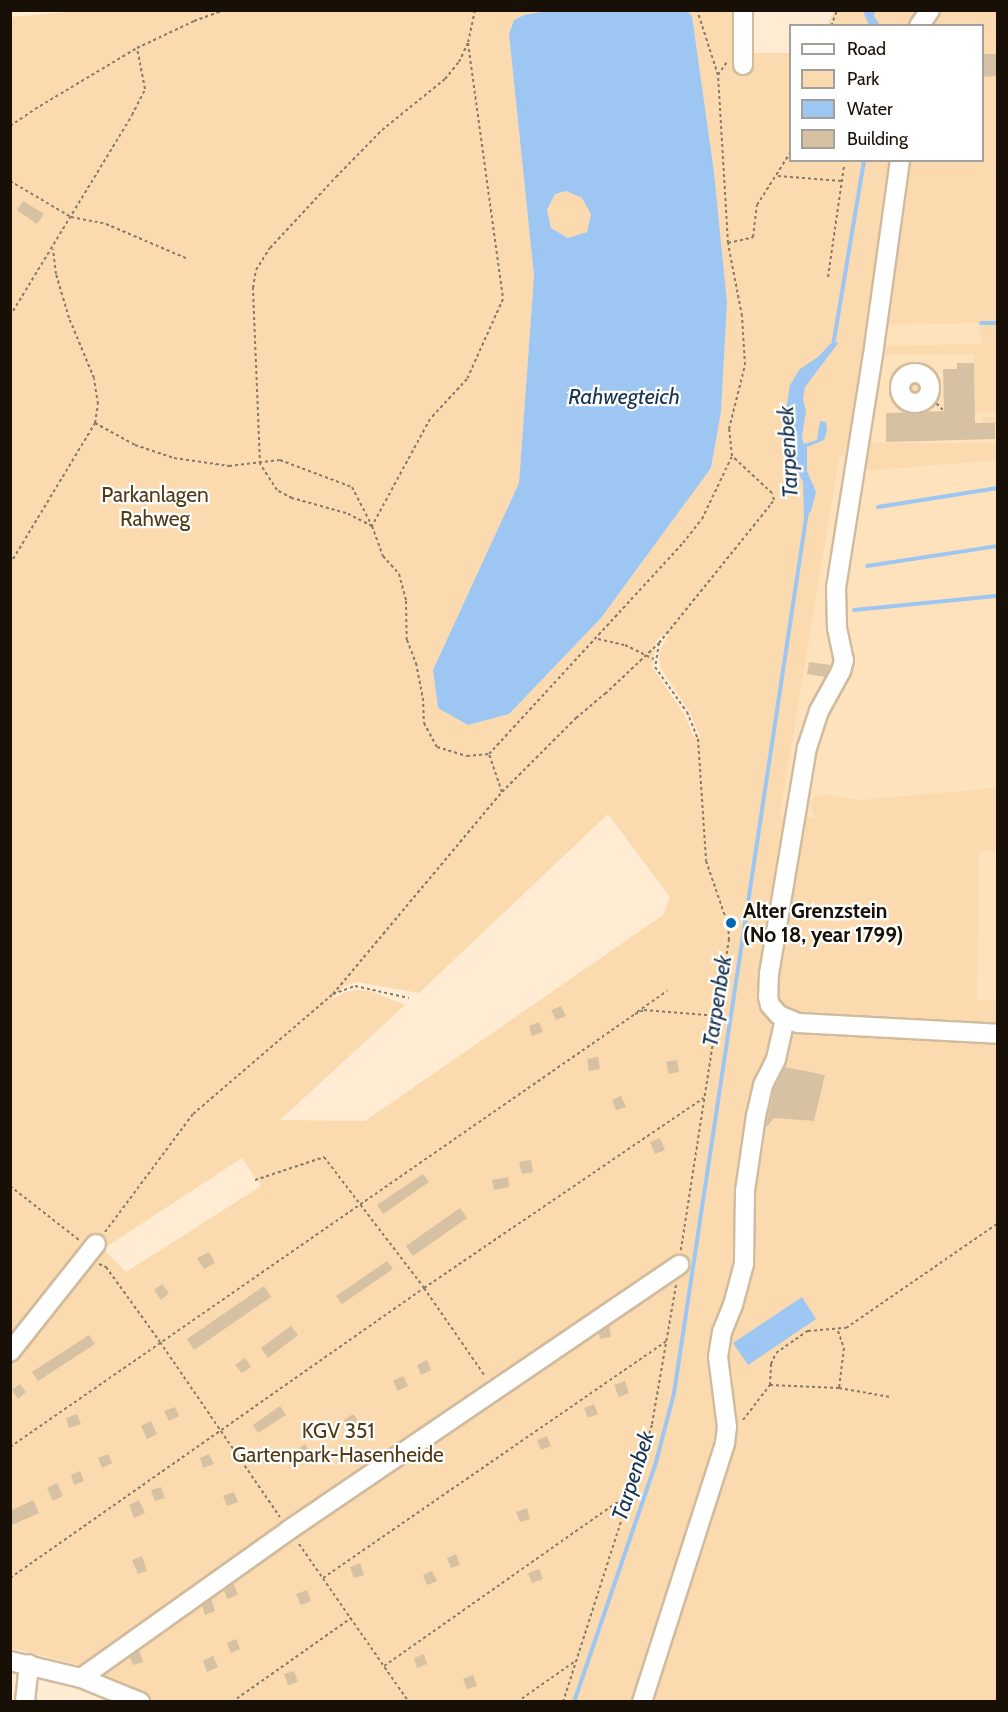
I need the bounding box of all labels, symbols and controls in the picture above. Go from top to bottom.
legend [789,24,984,162]
text: Road [847,38,886,60]
text: Park [847,68,879,90]
text: Water [847,98,893,120]
text: Building [847,128,908,150]
water label: Rahwegteich [568,384,680,410]
water label: Tarpenbek [772,405,804,499]
park label: Parkanlagen Rahweg [101,482,209,532]
place label: Alter Grenzstein (No 18, year 1799) [743,898,903,948]
marker: Alter Grenzstein (No 18, year 1799) [724,916,738,930]
water label: Tarpenbek [697,953,737,1049]
park label: KGV 351 Gartenpark-Hasenheide [232,1418,444,1468]
water label: Tarpenbek [606,1428,660,1524]

